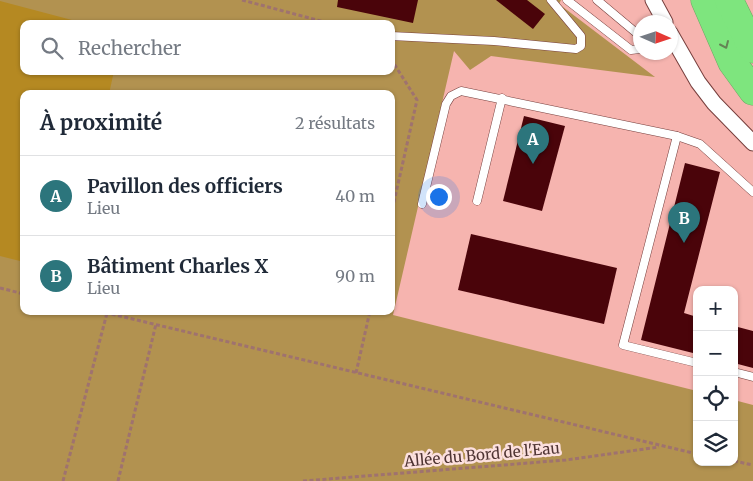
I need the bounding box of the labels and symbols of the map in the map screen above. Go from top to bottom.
north arrow [633,15,678,60]
one-way arrow [718,40,729,49]
pin: A [517,123,549,164]
your location [426,184,452,210]
pin: B [668,202,700,243]
street label: Allée du Bord de l'Eau [402,438,560,471]

